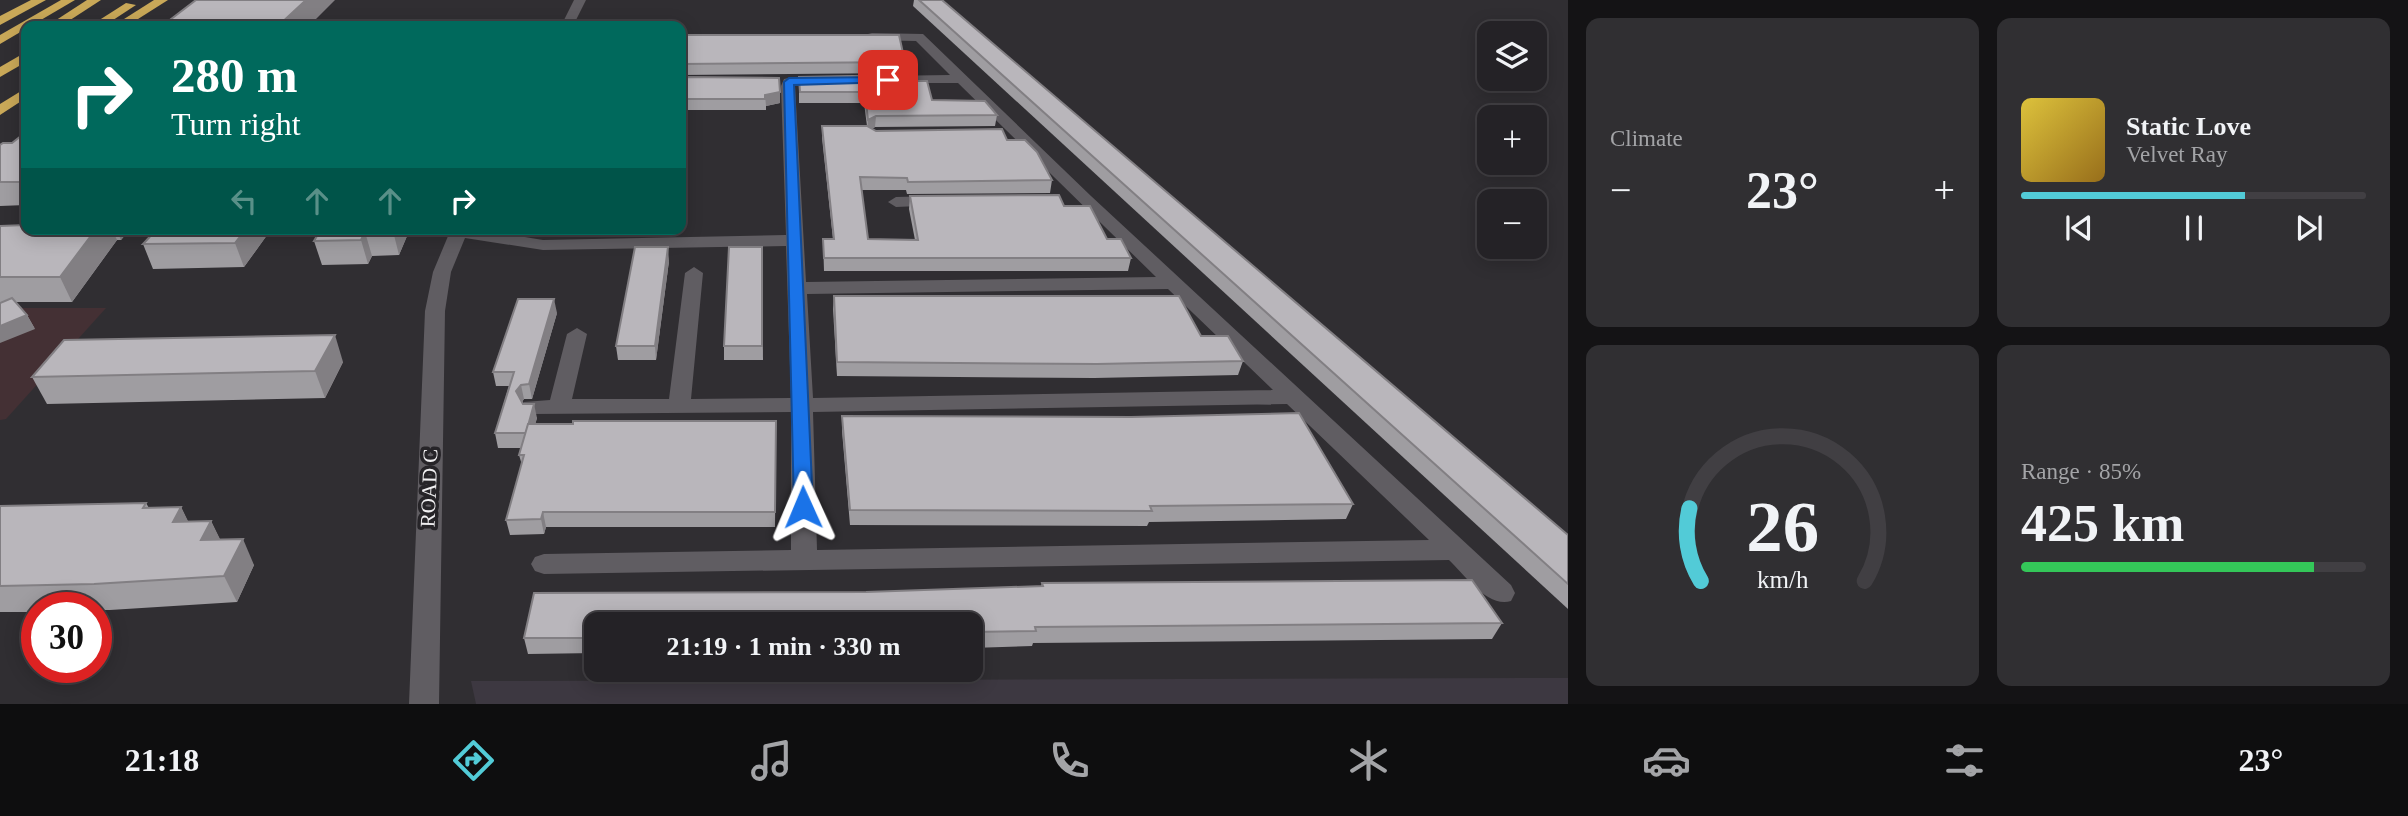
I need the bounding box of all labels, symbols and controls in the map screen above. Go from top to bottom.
map controls [1477,21,1547,259]
button: layers [1477,21,1547,91]
text: 280 m [171,48,298,103]
icon: right [56,49,147,140]
pin [858,50,918,110]
icon: arrive [869,61,907,99]
button: + [1477,105,1547,175]
text: Turn right [171,106,301,142]
text: Static Love [2126,112,2251,141]
text: Climate [1610,126,1683,151]
text: Velvet Ray [2126,142,2228,167]
text: 23° [1746,162,1819,219]
text: − [1610,169,1631,211]
text: + [1934,169,1955,211]
icon: left [225,182,263,220]
icon: ahead [298,182,336,220]
icon: ahead [371,182,409,220]
icon: right [444,182,482,220]
button: − [1477,189,1547,259]
icon: previous [2060,209,2098,247]
icon: pause [2175,209,2213,247]
icon: next [2290,209,2328,247]
street label: ROAD C [416,448,442,528]
text: Range · 85% [2021,459,2141,484]
position arrow [766,470,840,544]
text: 26 [1746,487,1819,568]
text: 425 km [2021,495,2184,552]
text: km/h [1757,566,1809,593]
speed limit sign: 30 [21,592,112,683]
text: 21:19 · 1 min · 330 m [667,632,901,661]
icon: directions [449,736,498,785]
icon: music [747,736,796,785]
icon: phone [1045,736,1094,785]
icon: climate [1344,736,1393,785]
icon: car [1642,736,1691,785]
icon: filters [1940,736,1989,785]
text: 21:18 [125,742,199,778]
text: 23° [2239,742,2283,778]

